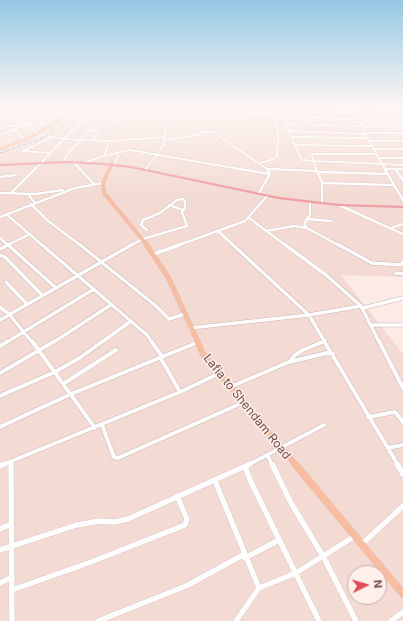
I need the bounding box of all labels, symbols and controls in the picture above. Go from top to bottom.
street label: Lafia to Shendam Road [200,352,294,462]
north arrow [347,565,387,605]
text: N [371,579,385,589]

